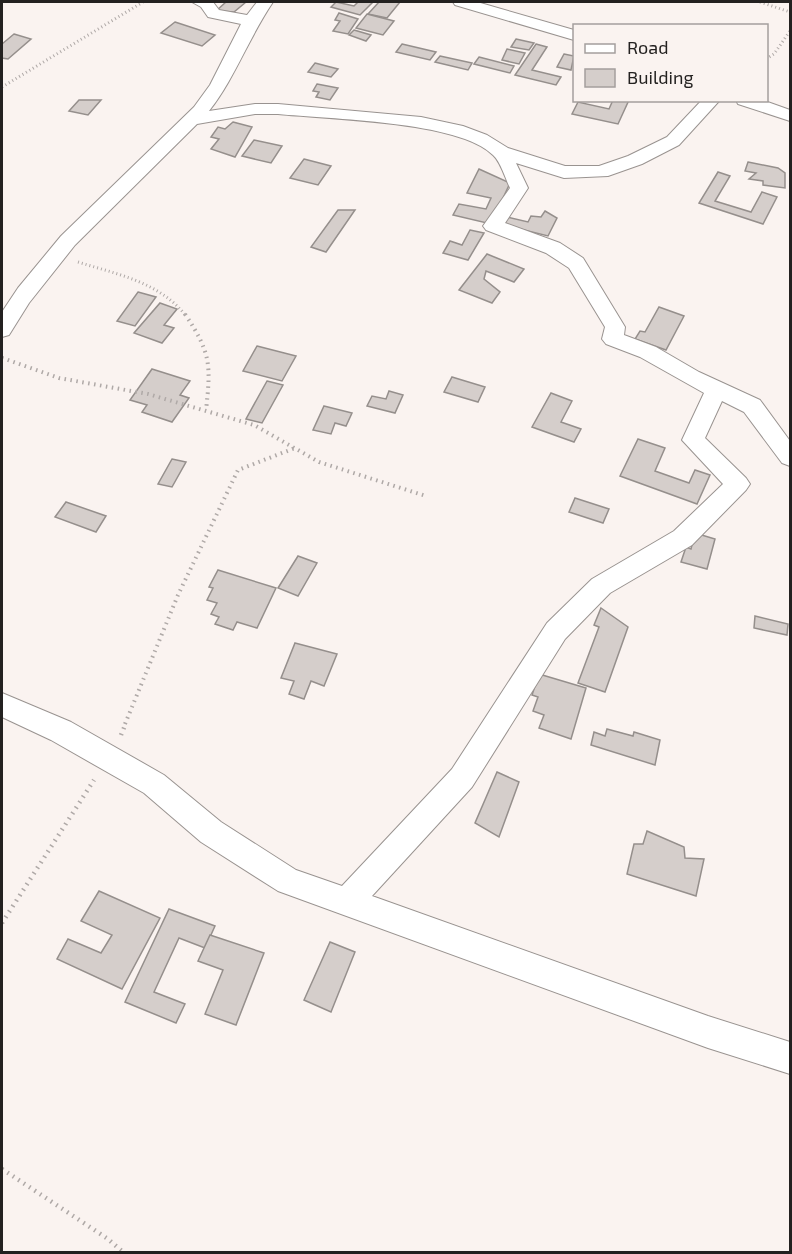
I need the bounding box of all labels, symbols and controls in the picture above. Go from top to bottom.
legend [573,24,768,102]
text: Road [627,36,668,58]
text: Building [627,66,694,88]

